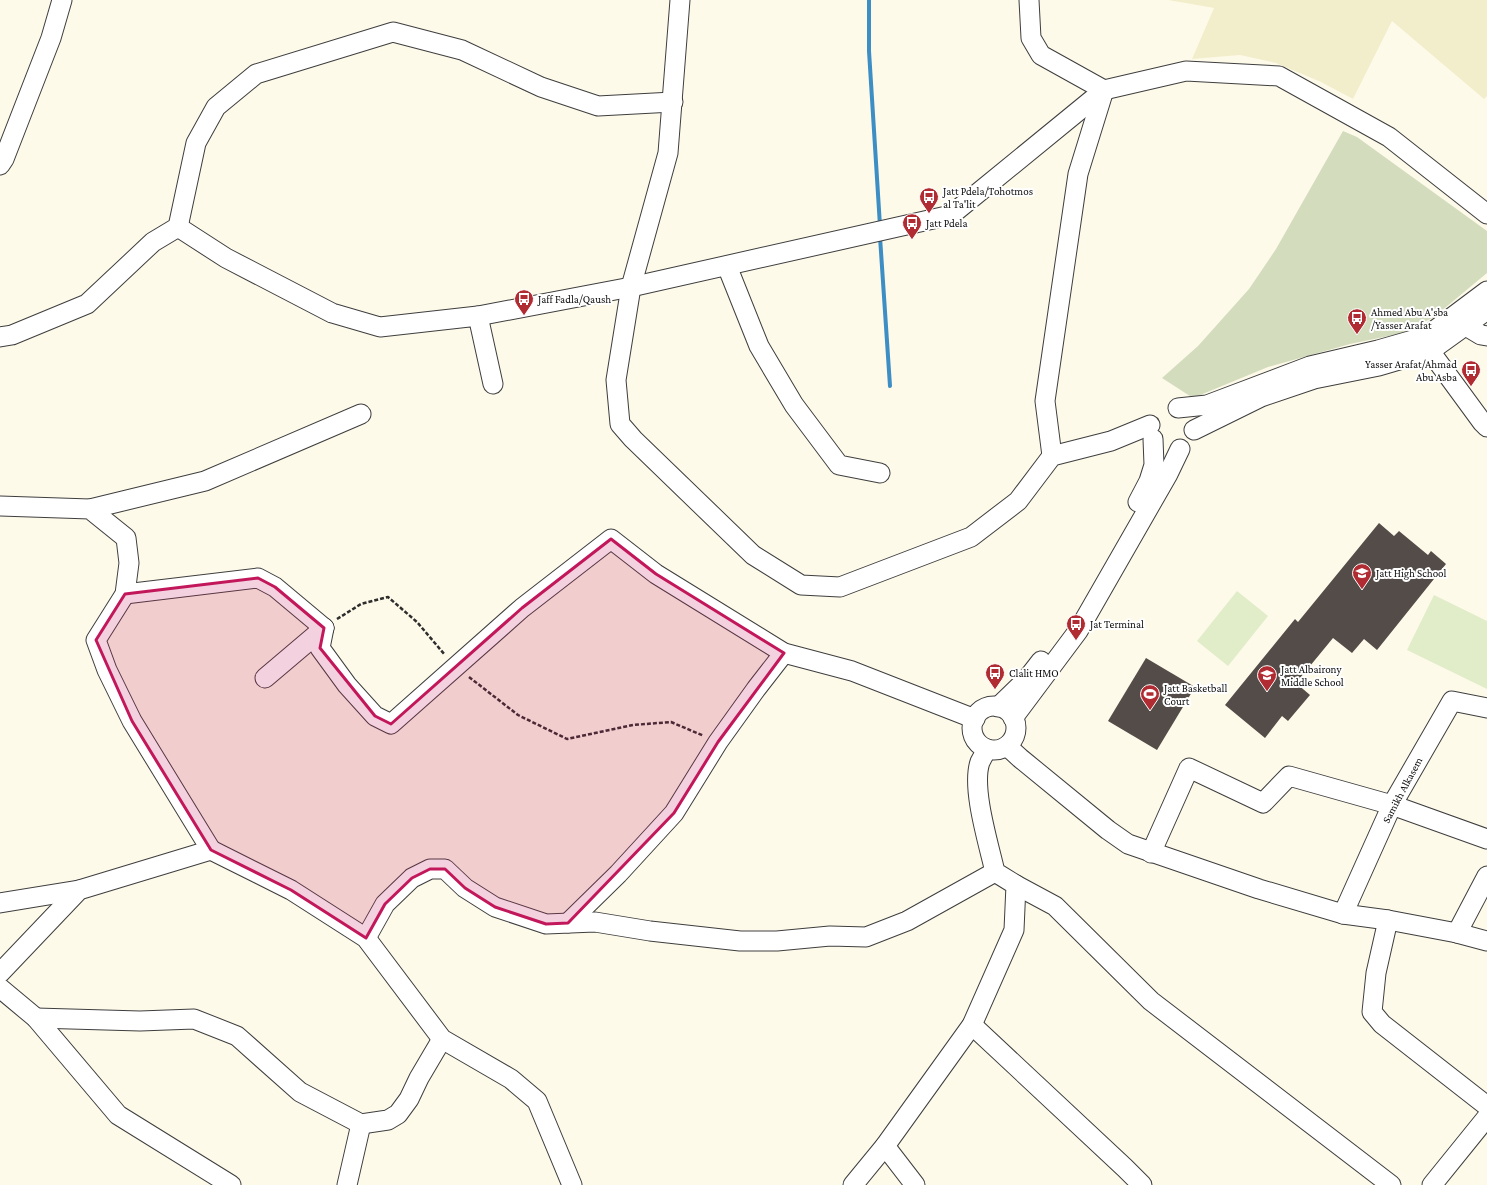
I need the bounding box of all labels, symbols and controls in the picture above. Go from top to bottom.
place label: Jatt Pdela/Tohotmos al Ta'lit [942,185,1033,210]
bus stop icon: Jatt Pdela/Tohotmos al Ta'lit [918,186,940,214]
bus stop icon: Jatt Pdela [901,212,923,240]
place label: Jatt Pdela [925,217,968,230]
bus stop icon: Jaff Fadla/Qaush [513,288,535,316]
place label: Jaff Fadla/Qaush [537,293,611,306]
place label: Ahmed Abu A'sba /Yasser Arafat [1371,306,1448,331]
bus stop icon: Ahmed Abu A'sba /Yasser Arafat [1346,307,1368,335]
place label: Yasser Arafat/Ahmad Abu Asba [1365,358,1457,383]
bus stop icon: Yasser Arafat/Ahmad Abu Asba [1460,359,1482,387]
school or university icon: Jatt High School [1351,562,1373,590]
place label: Jatt High School [1375,567,1447,580]
bus stop icon: Jat Terminal [1065,613,1087,641]
place label: Jat Terminal [1089,618,1144,631]
bus stop icon: Clalit HMO [984,662,1006,690]
place label: Jatt Albairony Middle School [1280,663,1344,688]
school or university icon: Jatt Albairony Middle School [1256,664,1278,692]
place label: Clalit HMO [1009,667,1059,679]
place label: Jatt Basketball Court [1163,682,1227,707]
sports icon: Jatt Basketball Court [1139,683,1161,711]
street label: Samikh Alkasem [1380,755,1424,825]

